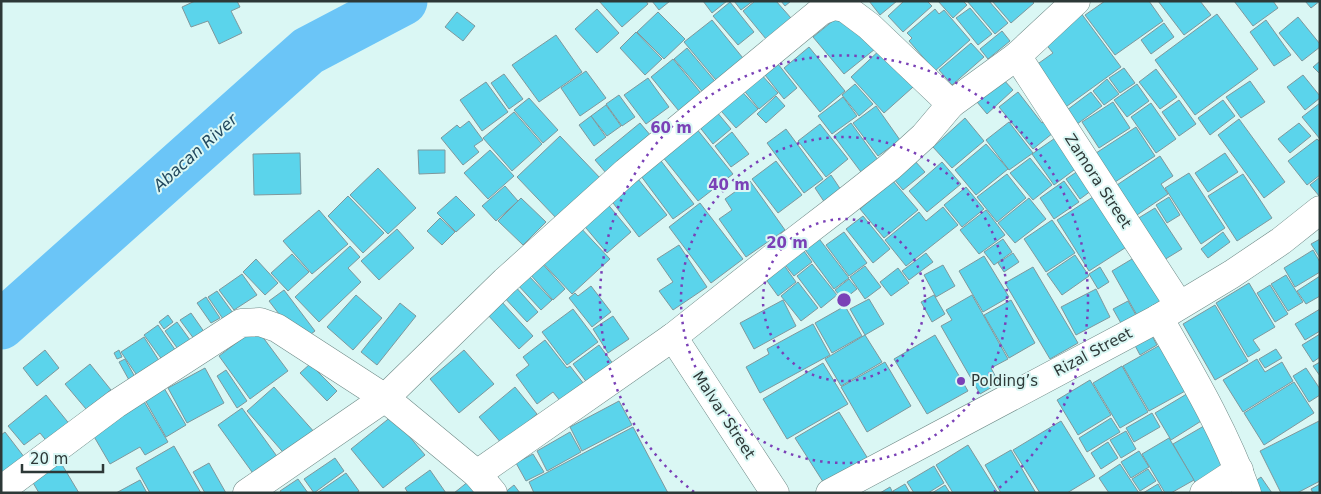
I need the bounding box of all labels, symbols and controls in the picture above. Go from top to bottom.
water label: Abacan River [149,109,242,196]
text: 60 m [650,119,692,137]
street label: Zamora Street [1061,130,1135,232]
text: 40 m [708,176,750,194]
text: 20 m [766,234,808,252]
centre of rings [835,291,853,309]
street label: Rizal Street [1051,324,1135,380]
street label: Malvar Street [689,368,759,462]
place label: Polding’s [971,372,1038,390]
marker: Polding’s [955,375,967,387]
scale bar [22,442,104,474]
text: 20 m [30,450,68,468]

